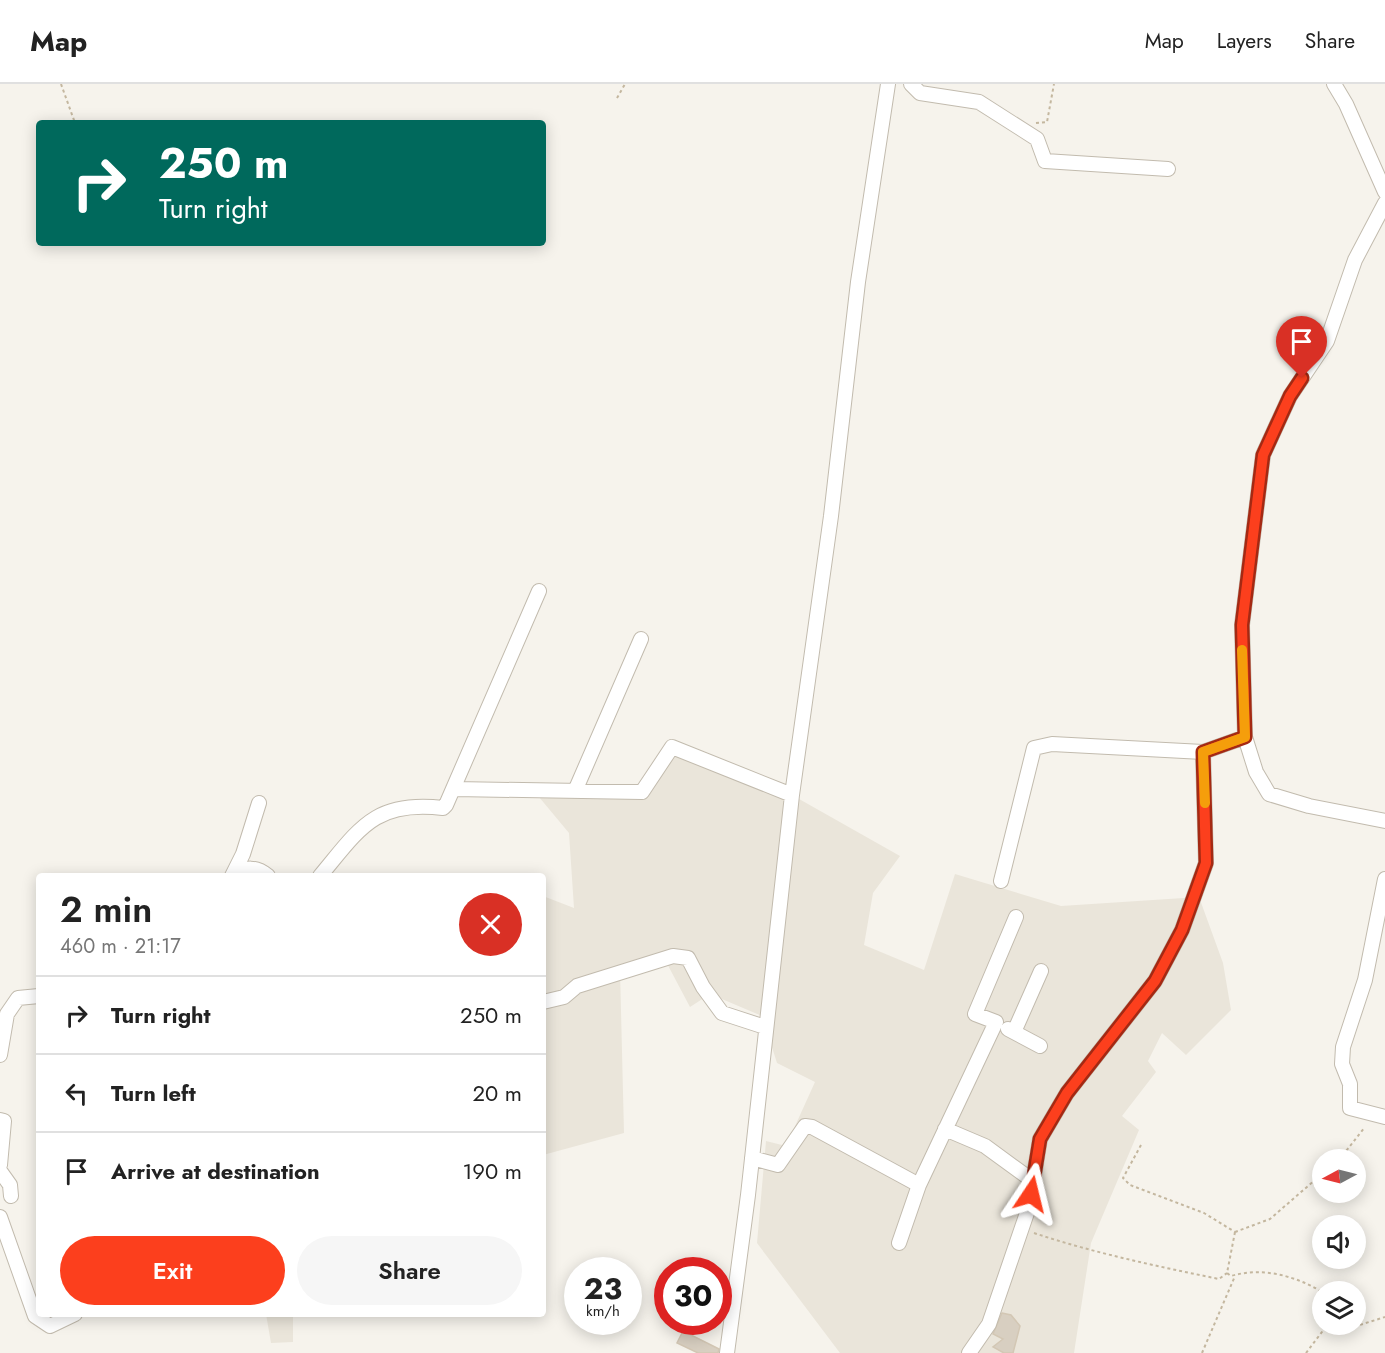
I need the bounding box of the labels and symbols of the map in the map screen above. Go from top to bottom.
pin [1276,316,1327,378]
north arrow [1312,1149,1366,1203]
position arrow [999,1162,1063,1226]
speed limit sign: 30 [654,1257,732,1335]

